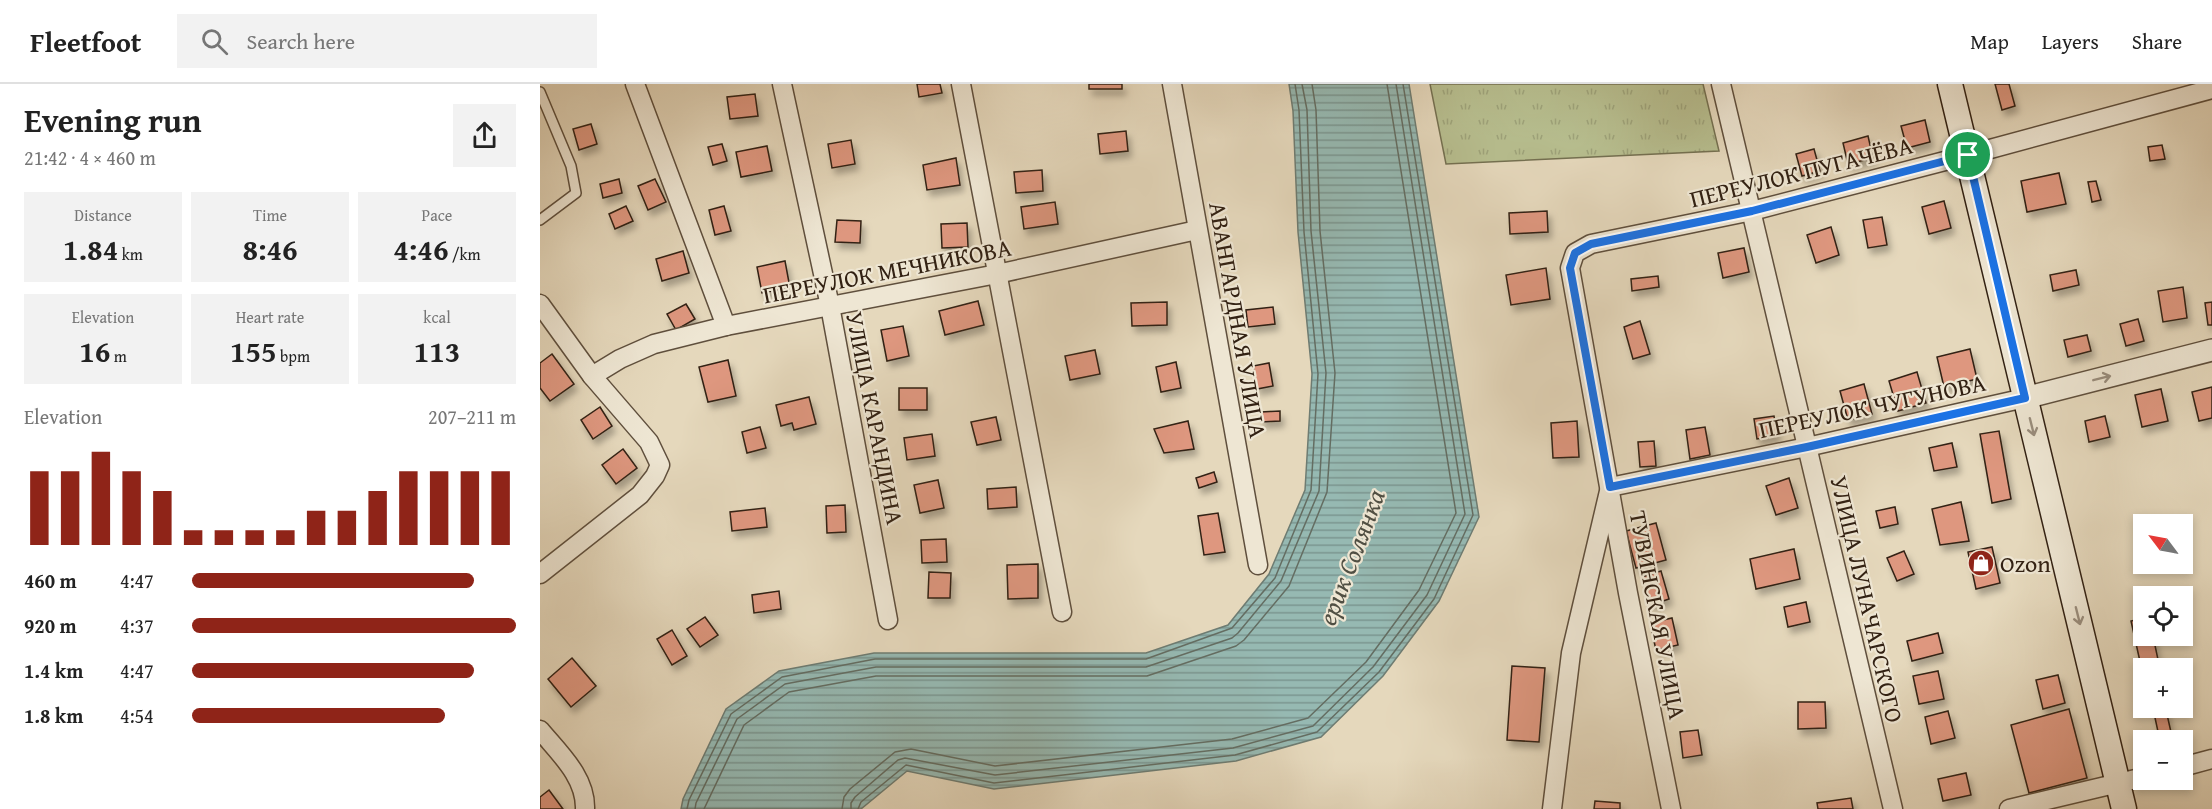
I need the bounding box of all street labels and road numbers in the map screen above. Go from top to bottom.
street label: ПЕРЕУЛОК ПУГАЧЁВА [1686,127,1916,217]
street label: АВАНГАРДНАЯ УЛИЦА [1200,199,1276,441]
street label: ПЕРЕУЛОК МЕЧНИКОВА [760,230,1015,312]
street label: УЛИЦА КАРАНДИНА [837,309,913,528]
street label: ПЕРЕУЛОК ЧУГУНОВА [1755,365,1989,447]
street label: УЛИЦА ЛУНАЧАРСКОГО [1822,472,1912,726]
street label: ТУВИНСКАЯ УЛИЦА [1621,508,1695,723]

